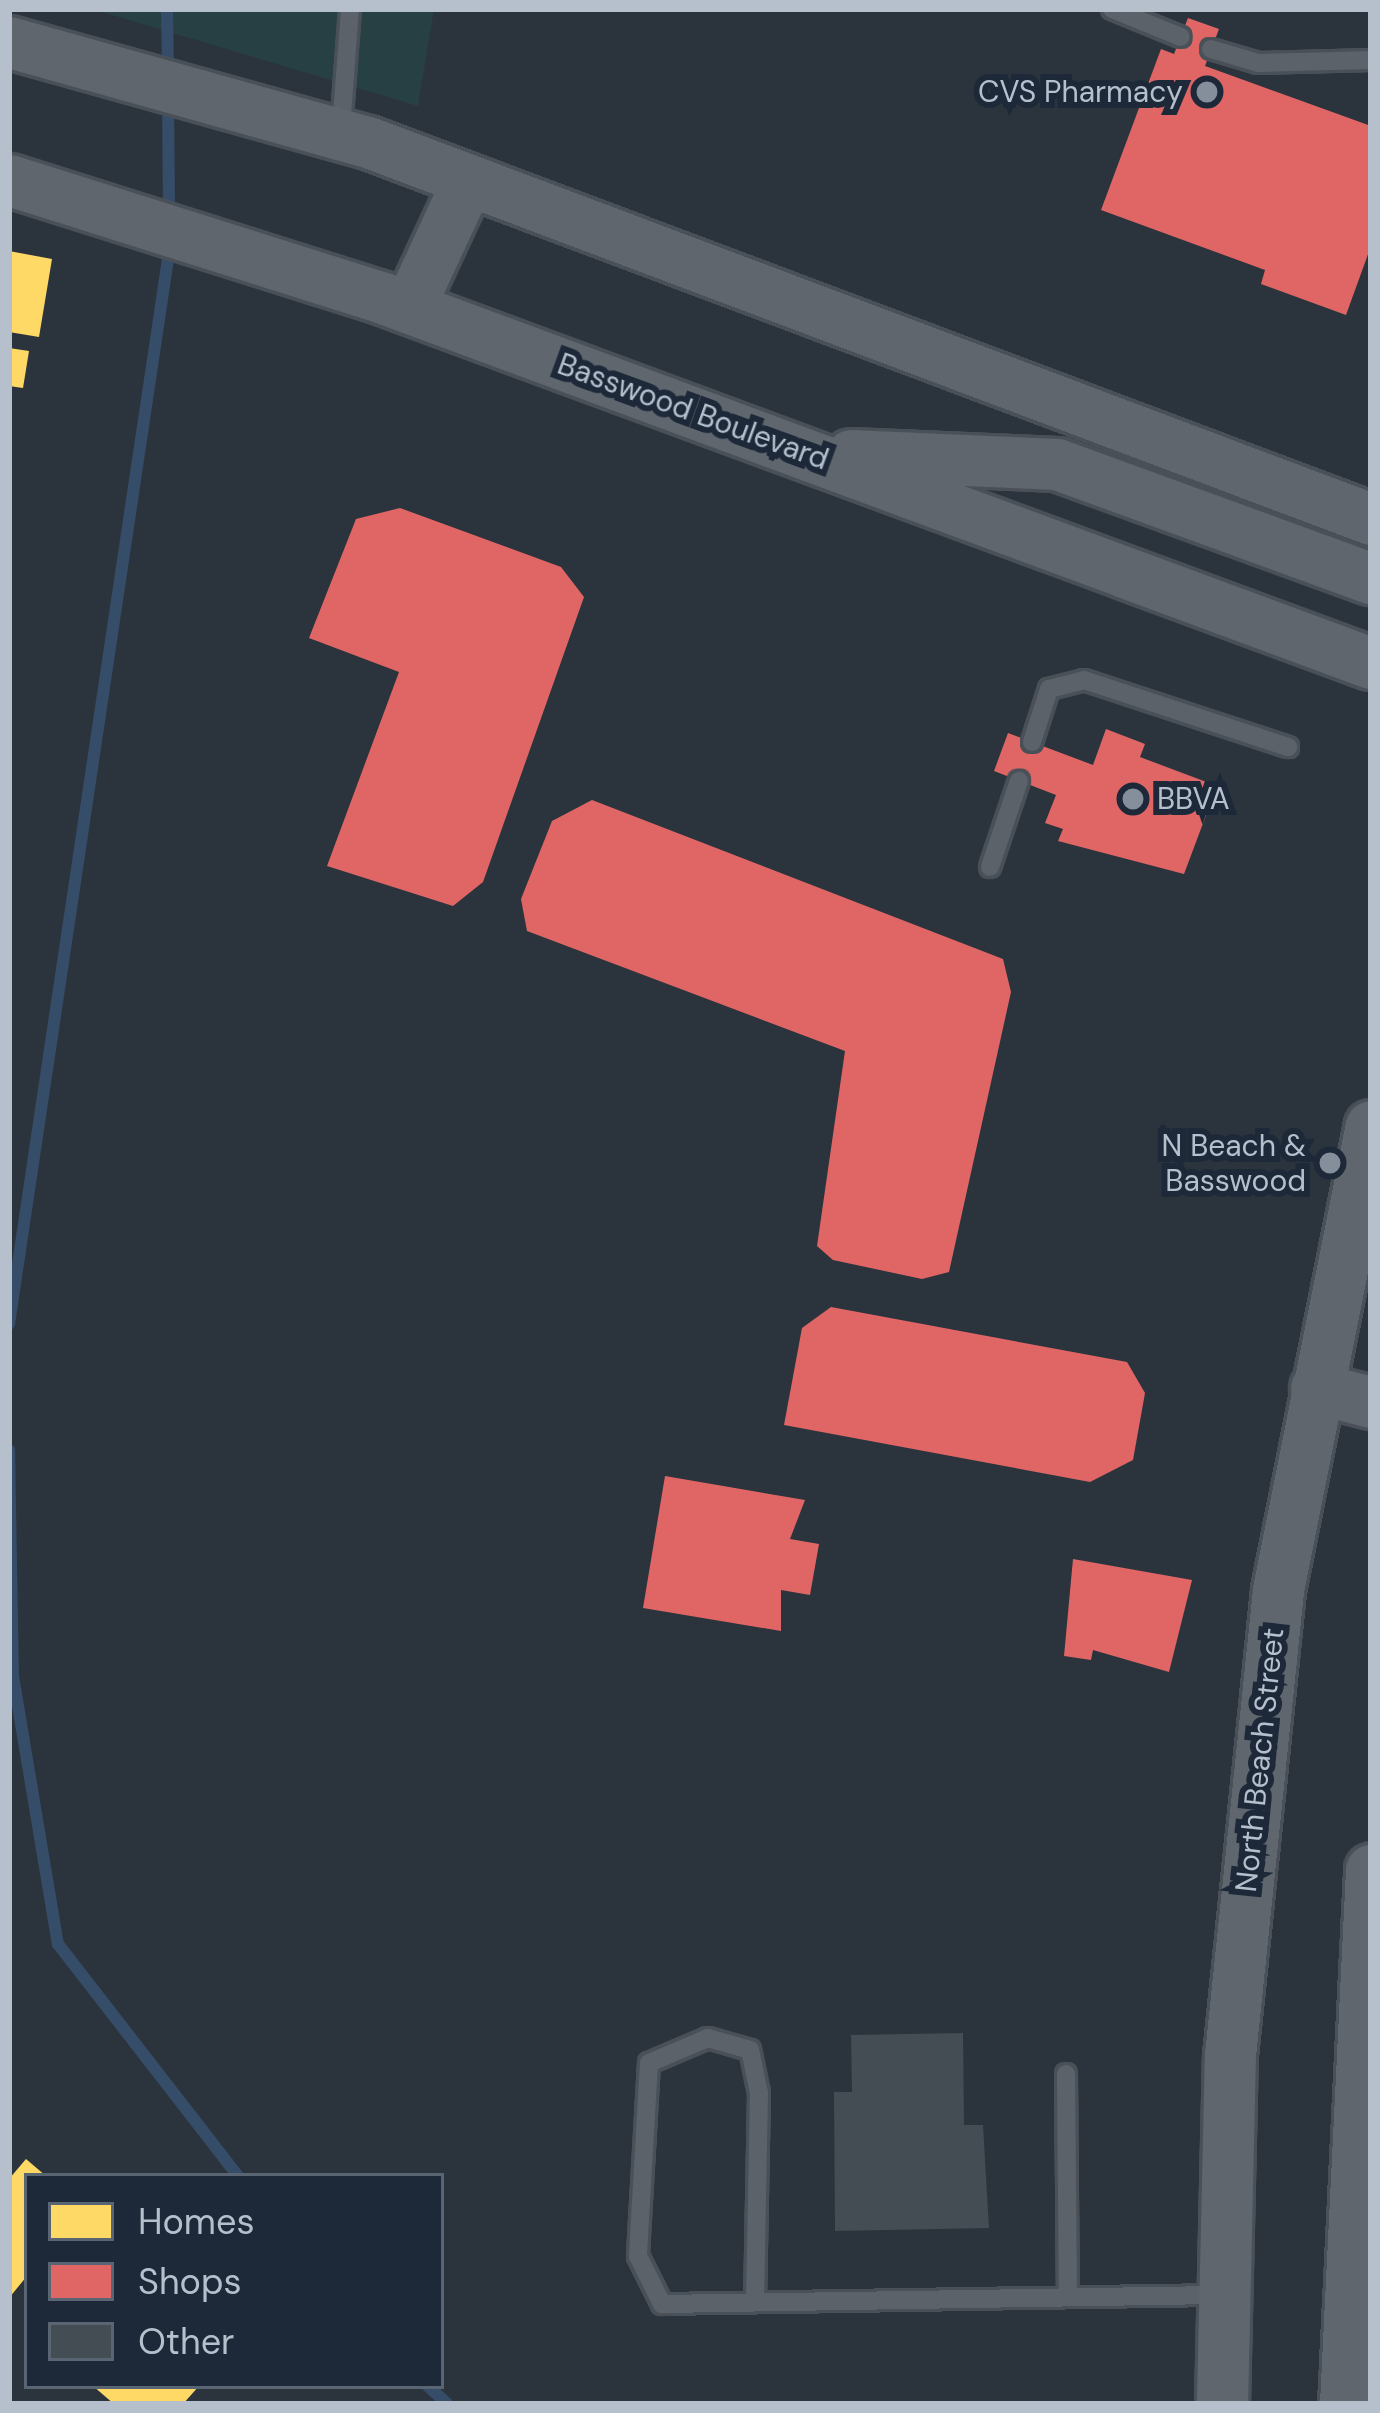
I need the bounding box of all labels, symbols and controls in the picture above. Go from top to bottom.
place label: CVS Pharmacy [978,74,1183,110]
marker: CVS Pharmacy [1194,79,1220,105]
street label: Basswood Boulevard [553,346,833,478]
place label: BBVA [1157,781,1230,817]
marker: BBVA [1120,786,1146,812]
place label: N Beach & Basswood [1161,1128,1306,1198]
marker: N Beach & Basswood [1317,1150,1343,1176]
street label: North Beach Street [1228,1626,1292,1894]
legend [24,2173,444,2389]
text: Homes [138,2198,254,2245]
text: Shops [138,2258,242,2305]
text: Other [138,2318,234,2365]

